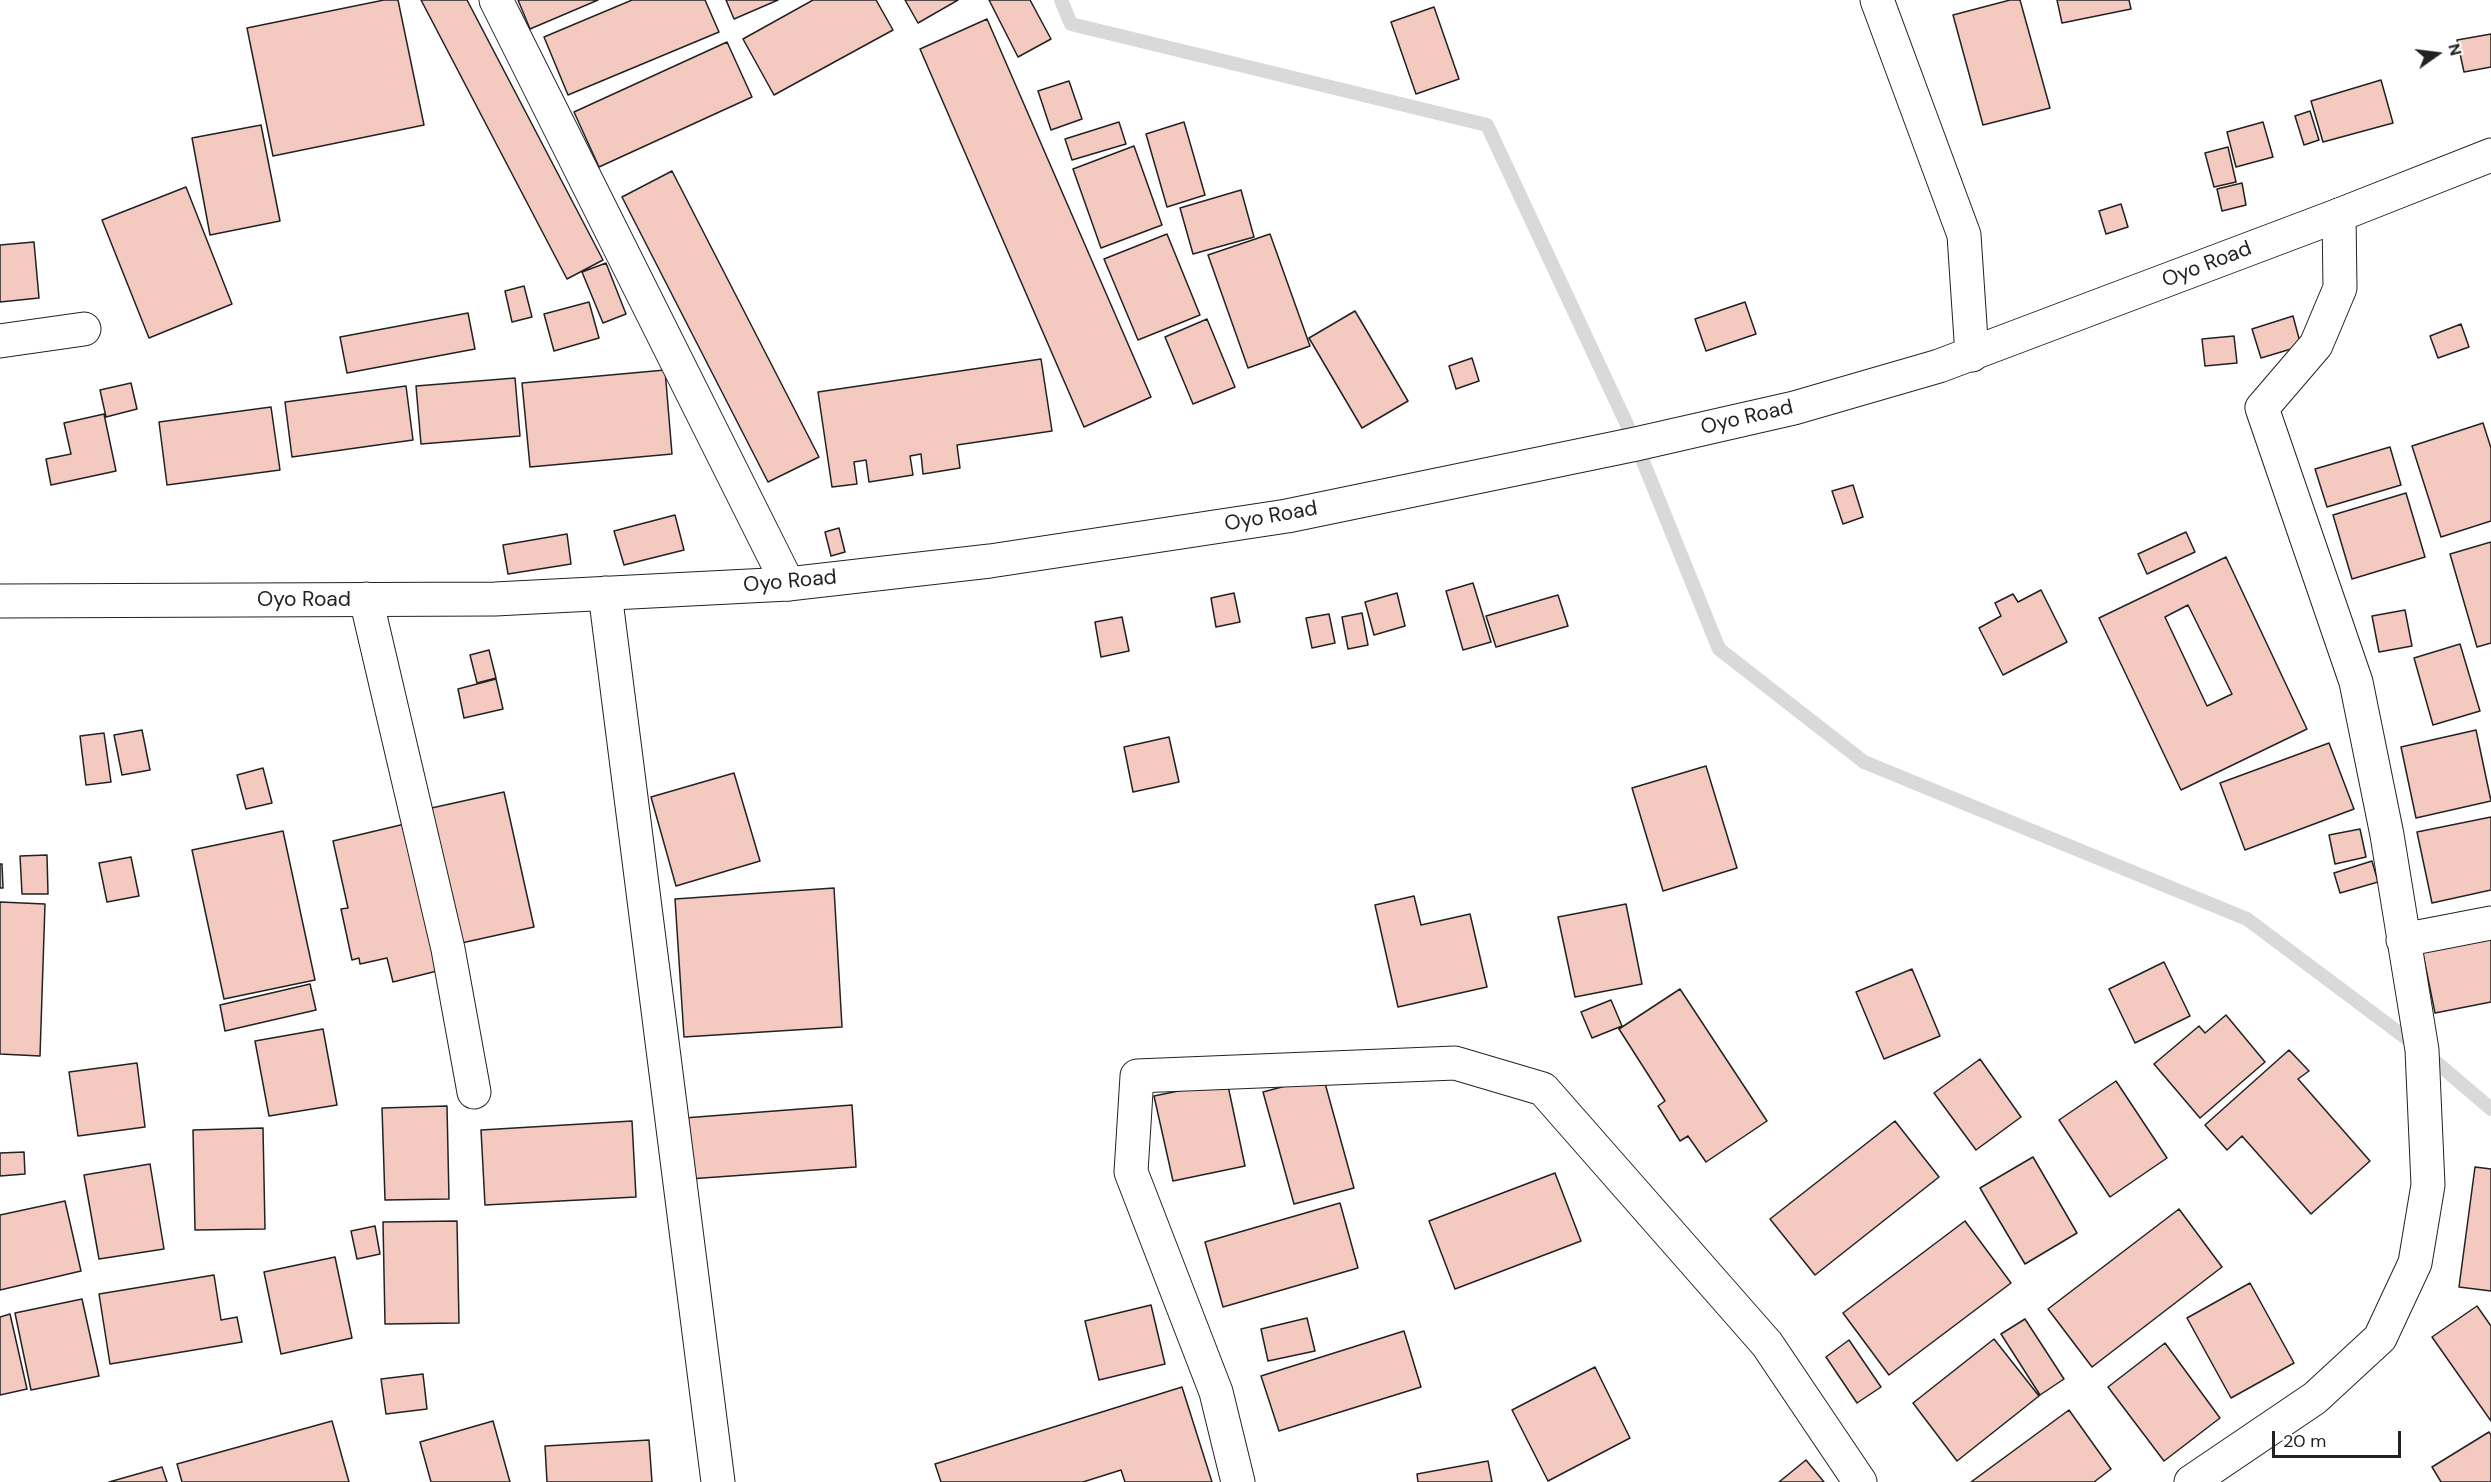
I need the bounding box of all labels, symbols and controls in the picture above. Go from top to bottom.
north arrow [2407,24,2467,84]
text: N [2443,41,2467,58]
street label: Oyo Road [2159,236,2255,294]
street label: Oyo Road [1698,395,1796,441]
street label: Oyo Road [1223,496,1319,538]
street label: Oyo Road [742,565,838,599]
street label: Oyo Road [257,587,351,613]
scale bar [2275,1419,2404,1457]
text: 20 m [2283,1429,2326,1453]

